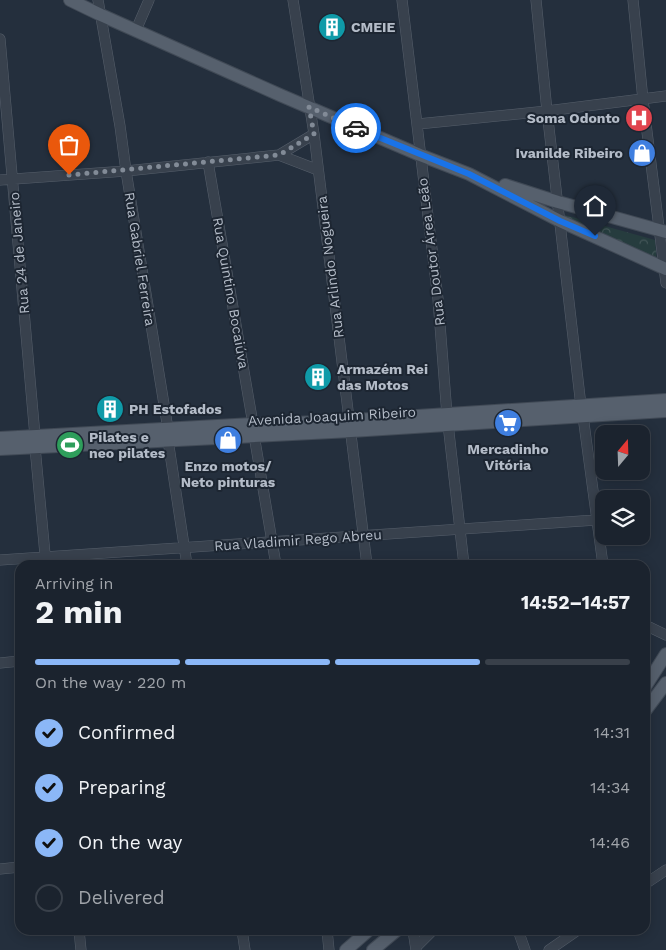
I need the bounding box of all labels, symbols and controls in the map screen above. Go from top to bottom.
building icon: CMEIE [317,12,347,42]
place label: CMEIE [351,19,396,35]
courier [331,103,381,153]
hospital icon: Soma Odonto [624,103,654,133]
place label: Soma Odonto [527,110,620,126]
icon: car [342,114,370,142]
pin [48,124,90,175]
icon: bag [55,131,83,159]
shop icon: Ivanilde Ribeiro [627,138,657,168]
place label: Ivanilde Ribeiro [516,145,623,161]
street label: Rua Doutor Área Leão [414,177,448,327]
pin [574,185,616,236]
street label: Rua 24 de Janeiro [6,191,32,315]
street label: Rua Gabriel Ferreira [122,191,159,327]
icon: home [581,192,609,220]
street label: Rua Arlindo Nogueira [313,195,347,339]
street label: Rua Quintino Bocaiúva [210,216,252,370]
place label: Armazém Rei das Motos [337,361,428,393]
building icon: Armazém Rei das Motos [303,362,333,392]
building icon: PH Estofados [95,394,125,424]
place label: PH Estofados [129,401,222,417]
street label: Avenida Joaquim Ribeiro [248,404,416,428]
supermarket icon: Mercadinho Vitória [493,408,523,438]
shop icon: Enzo motos/ Neto pinturas [213,425,243,455]
north arrow [595,425,650,480]
map controls [595,425,650,545]
place label: Pilates e neo pilates [89,429,166,461]
sports icon: Pilates e neo pilates [55,430,85,460]
place label: Mercadinho Vitória [467,441,549,473]
place label: Enzo motos/ Neto pinturas [181,458,276,490]
button: layers [595,490,650,545]
street label: Rua Vladimir Rego Abreu [214,526,382,554]
text: Arriving in [35,574,113,593]
text: 14:52–14:57 [521,591,630,614]
text: 2 min [35,593,123,631]
text: On the way · 220 m [35,673,186,692]
icon: check [35,719,63,747]
text: Confirmed [78,721,175,744]
text: 14:31 [594,723,630,742]
icon: check [35,774,63,802]
text: Preparing [78,776,165,799]
text: 14:34 [590,778,630,797]
icon: check [35,829,63,857]
text: On the way [78,831,182,854]
text: 14:46 [590,833,630,852]
text: Delivered [78,886,165,909]

